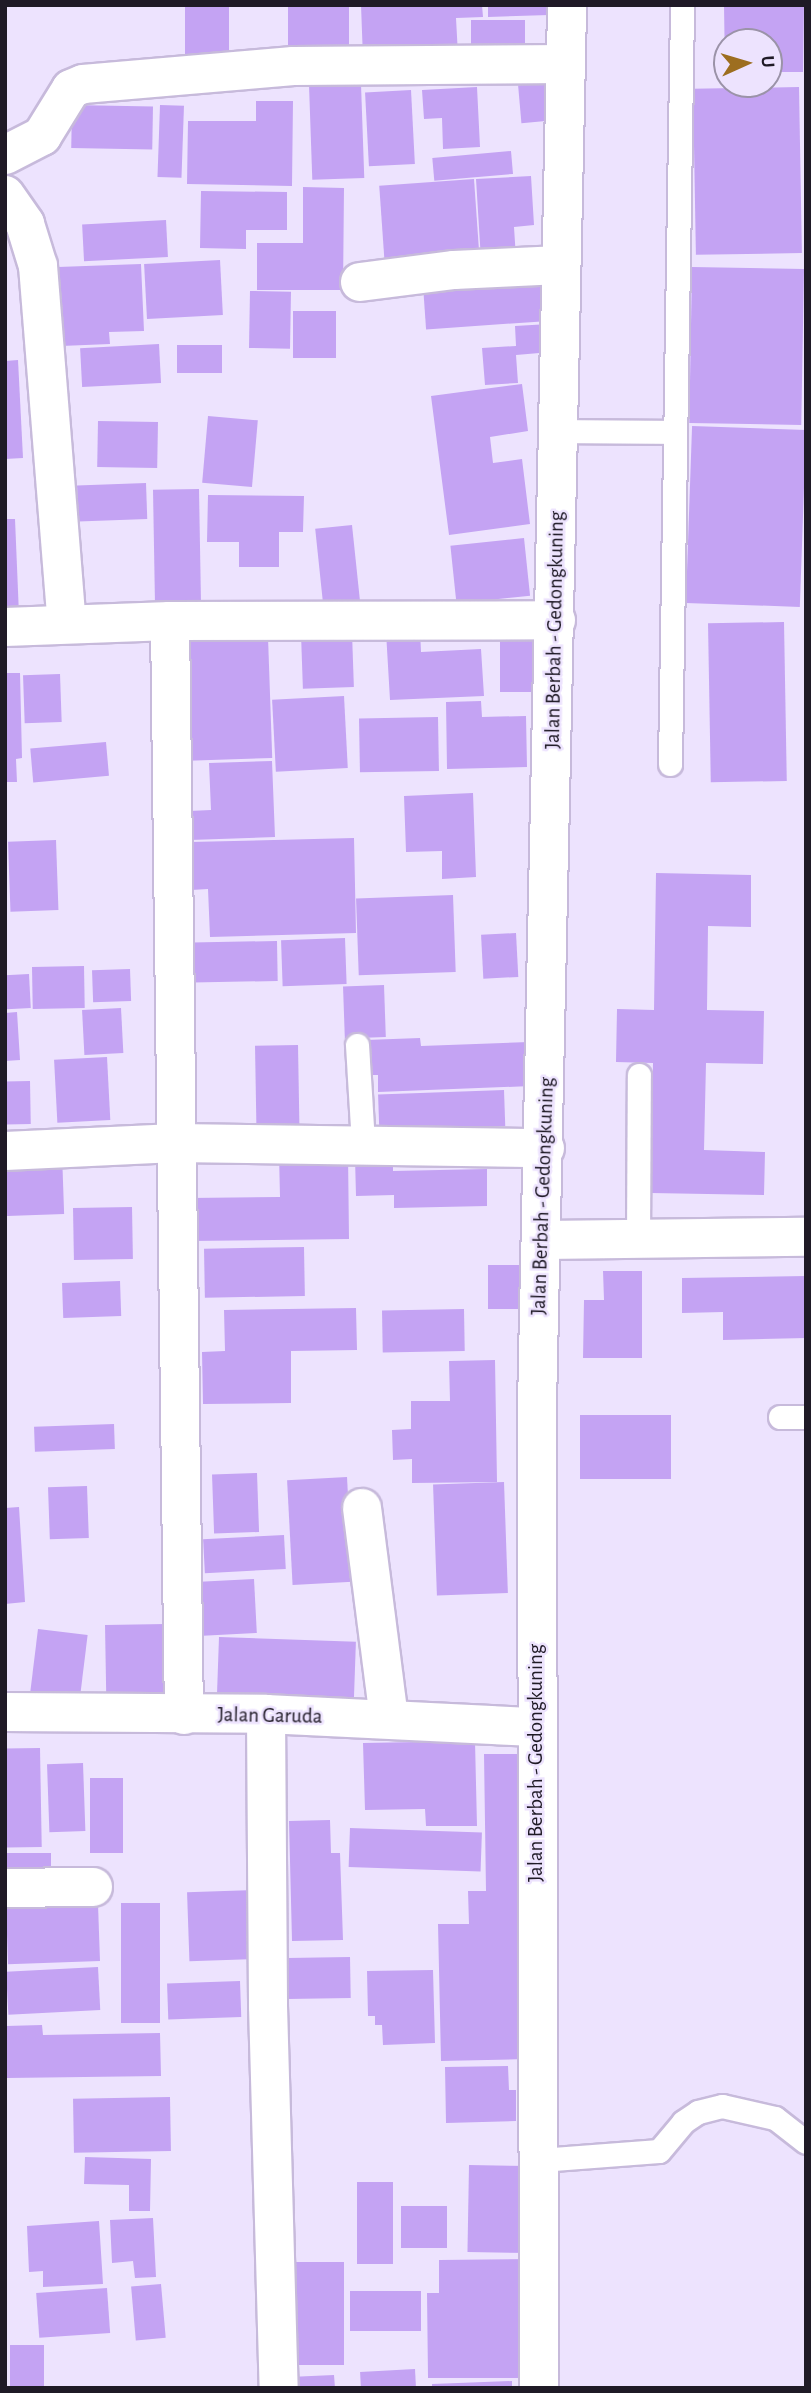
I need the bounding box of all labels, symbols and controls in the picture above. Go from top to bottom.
north arrow [713,28,783,98]
text: U [758,55,777,68]
street label: Jalan Berbah - Gedongkuning [540,511,570,749]
street label: Jalan Berbah - Gedongkuning [526,1077,560,1315]
street label: Jalan Berbah - Gedongkuning [523,1644,549,1882]
street label: Jalan Garuda [217,1702,323,1730]

